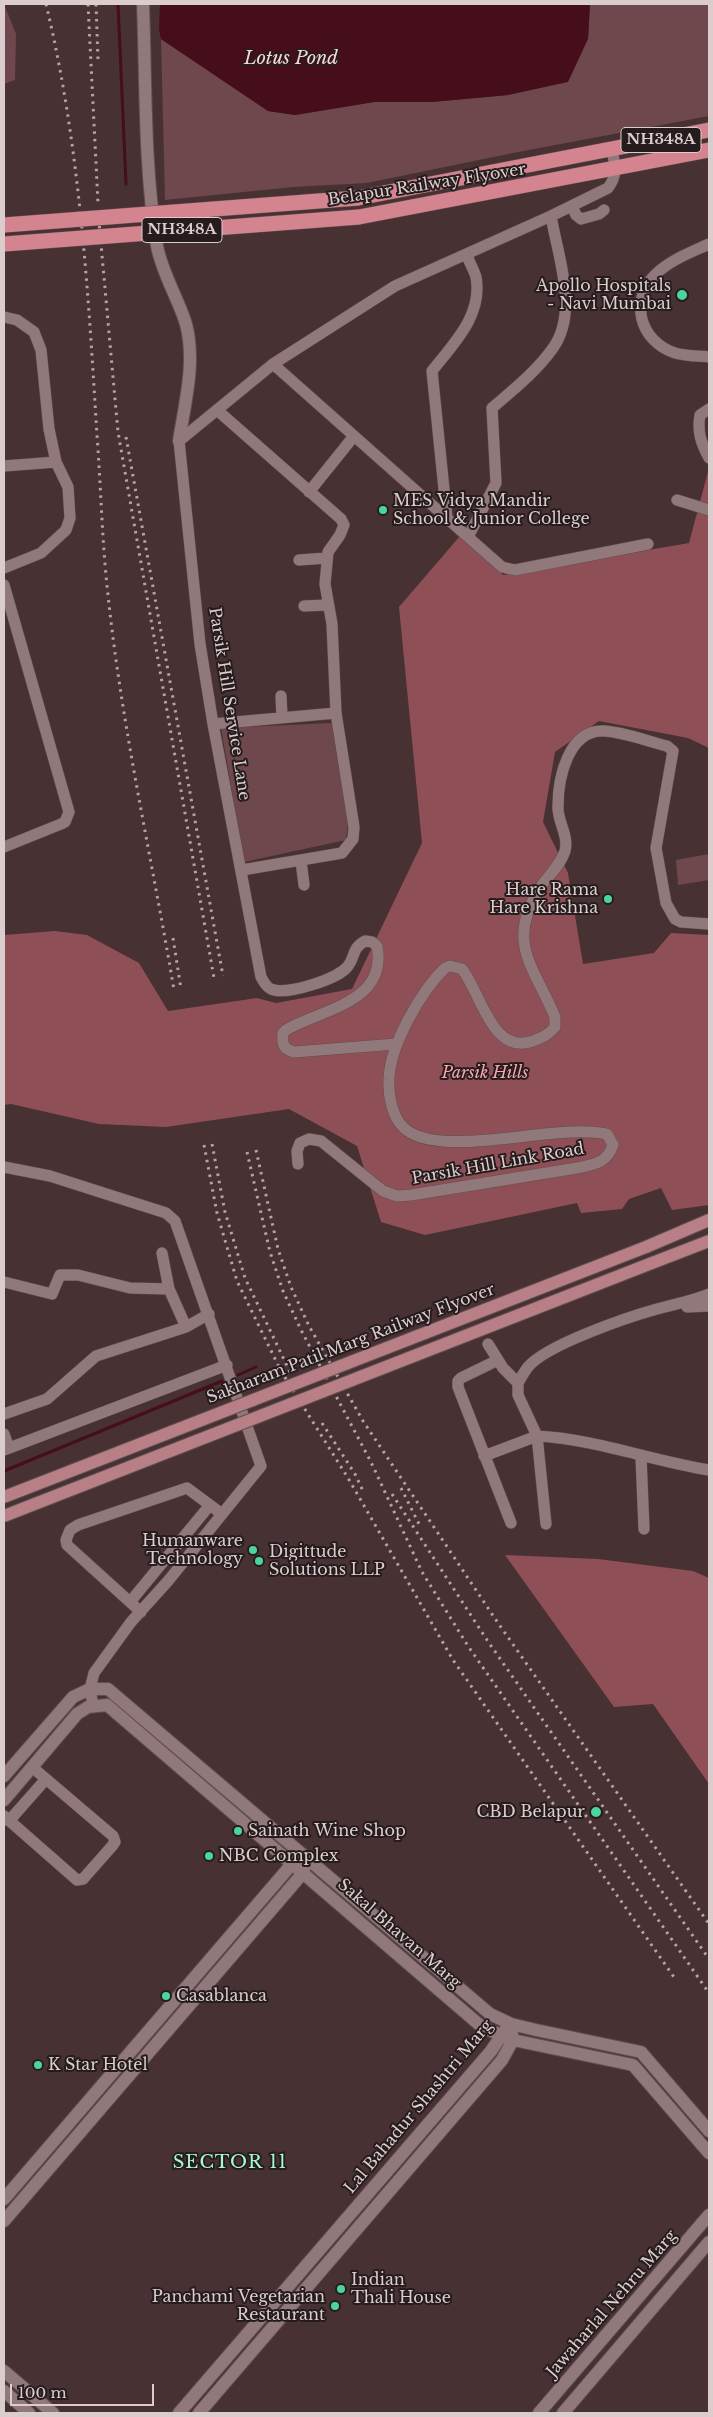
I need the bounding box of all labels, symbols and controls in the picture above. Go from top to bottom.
water label: Lotus Pond [244,48,338,70]
road number: NH348A [621,128,701,152]
street label: Belapur Railway Flyover [327,160,527,210]
road number: NH348A [142,218,222,242]
place label: Apollo Hospitals - Navi Mumbai [536,276,671,314]
marker: Apollo Hospitals - Navi Mumbai [675,288,689,302]
place label: MES Vidya Mandir School & Junior College [393,491,590,529]
marker: MES Vidya Mandir School & Junior College [377,504,389,516]
street label: Parsik Hill Service Lane [204,606,254,802]
place label: Hare Rama Hare Krishna [489,880,598,918]
marker: Hare Rama Hare Krishna [602,893,614,905]
park label: Parsik Hills [442,1063,528,1083]
street label: Parsik Hill Link Road [410,1139,586,1189]
street label: Sakharam Patil Marg Railway Flyover [204,1280,498,1408]
place label: Humanware Technology [142,1531,243,1569]
place label: Digittude Solutions LLP [269,1542,385,1580]
marker: Humanware Technology [247,1544,259,1556]
marker: Digittude Solutions LLP [253,1555,265,1567]
place label: CBD Belapur [477,1802,585,1822]
marker: CBD Belapur [589,1805,603,1819]
place label: Sainath Wine Shop [248,1821,406,1841]
marker: Sainath Wine Shop [232,1825,244,1837]
place label: NBC Complex [219,1846,338,1866]
marker: NBC Complex [203,1850,215,1862]
street label: Sakal Bhavan Marg [333,1875,465,1993]
place label: Casablanca [176,1986,267,2006]
marker: Casablanca [160,1990,172,2002]
street label: Lal Bahadur Shashtri Marg [341,2016,497,2198]
place label: K Star Hotel [48,2055,148,2075]
marker: K Star Hotel [32,2059,44,2071]
district label: SECTOR 11 [172,2152,288,2174]
street label: Jawaharlal Nehru Marg [543,2227,681,2381]
place label: Indian Thali House [351,2270,451,2308]
marker: Indian Thali House [335,2283,347,2295]
place label: Panchami Vegetarian Restaurant [152,2287,325,2325]
marker: Panchami Vegetarian Restaurant [329,2300,341,2312]
scale bar [12,2374,156,2406]
text: 100 m [18,2383,67,2402]

